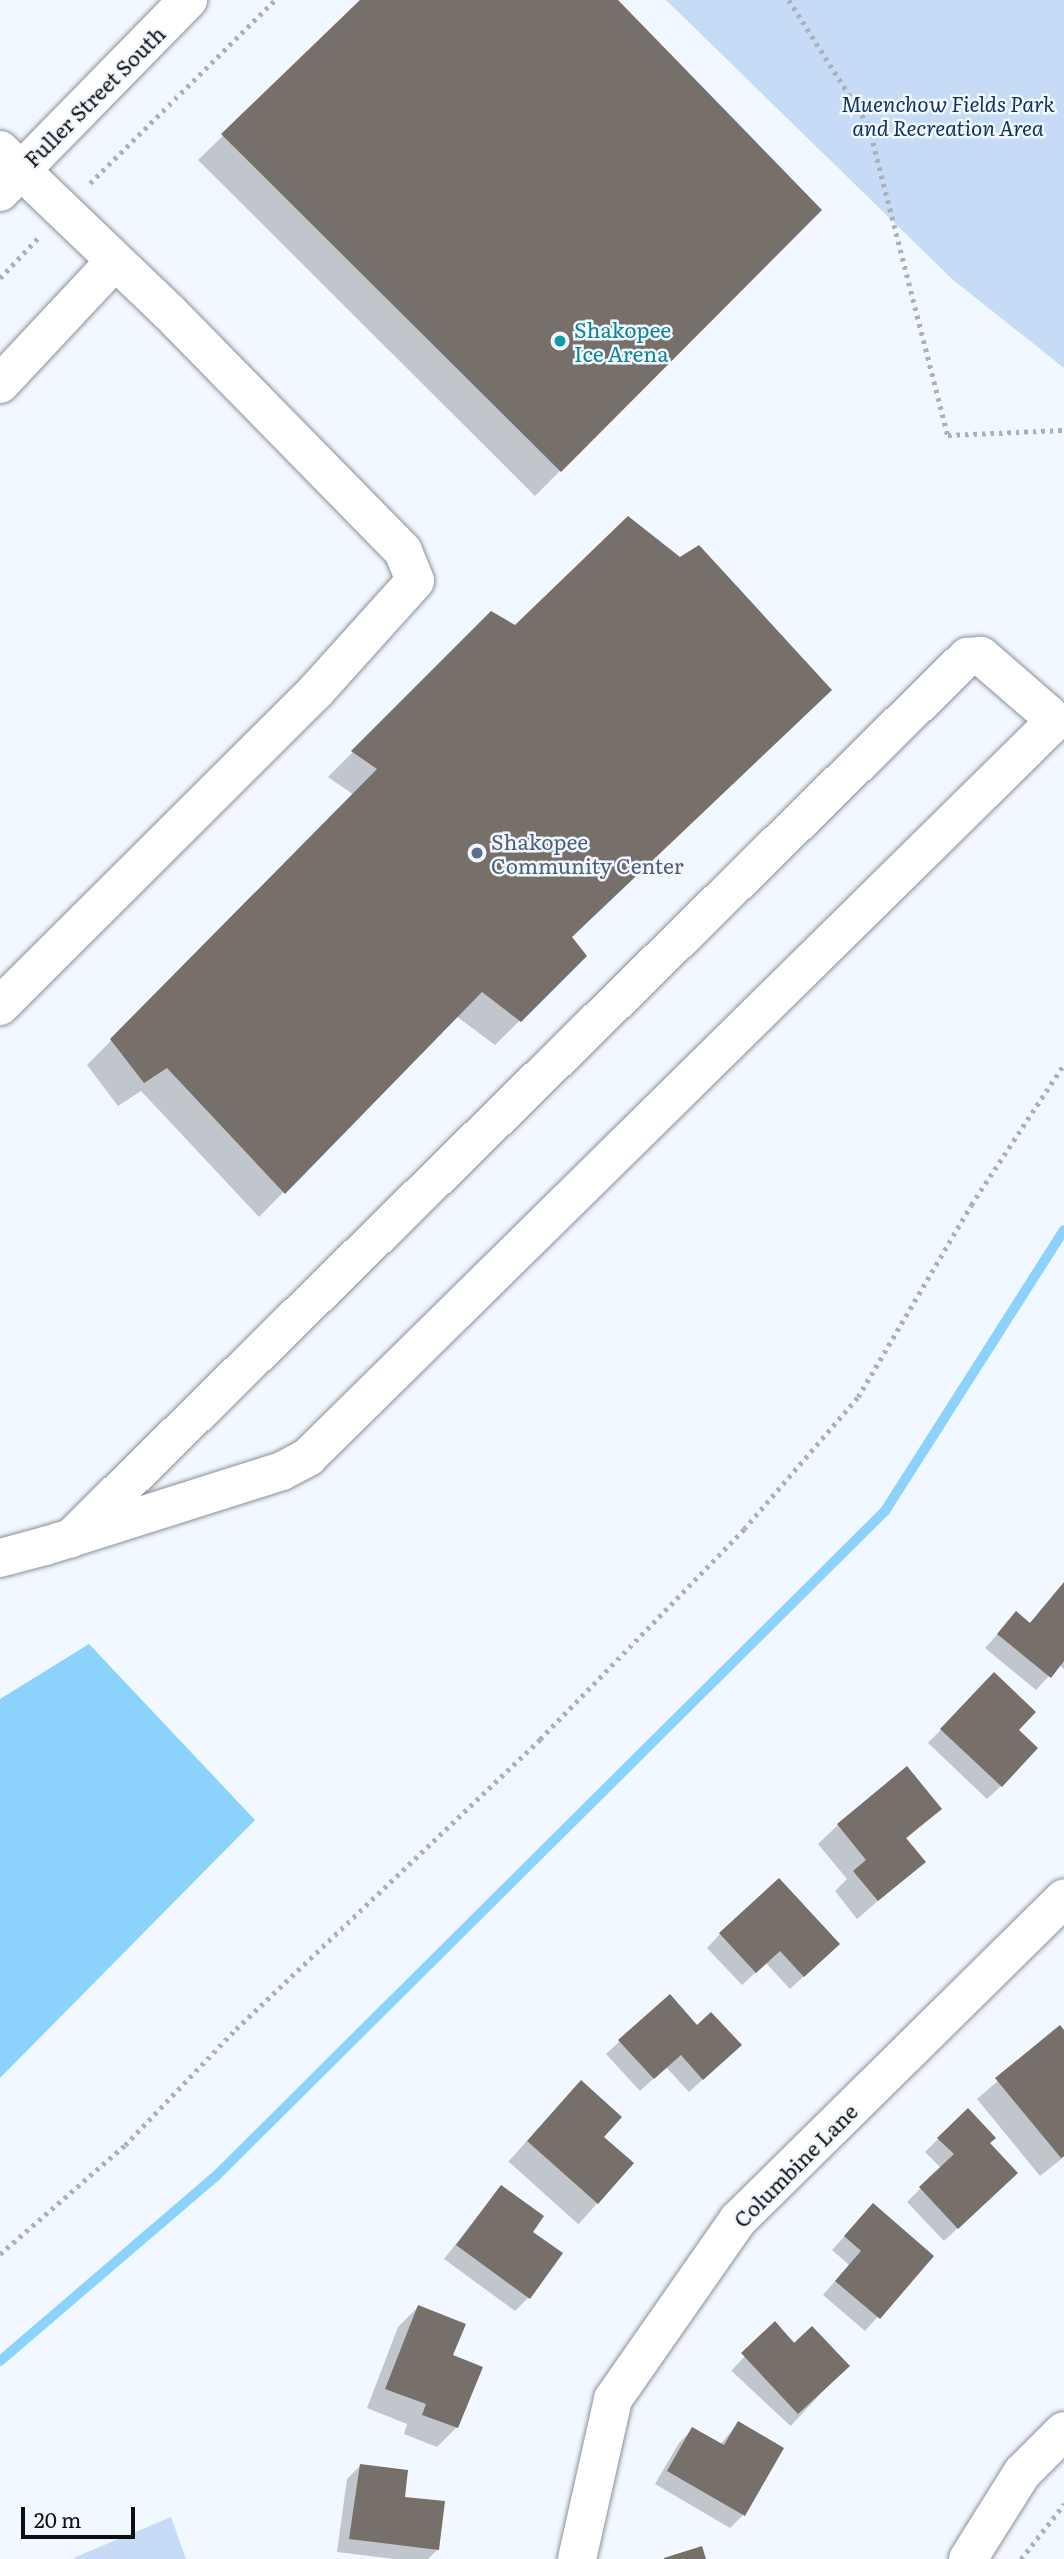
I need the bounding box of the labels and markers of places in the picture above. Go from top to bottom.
place label: Shakopee Ice Arena [574,316,671,366]
marker: Shakopee Ice Arena [552,333,568,349]
place label: Shakopee Community Center [491,828,684,878]
marker: Shakopee Community Center [469,845,485,861]

